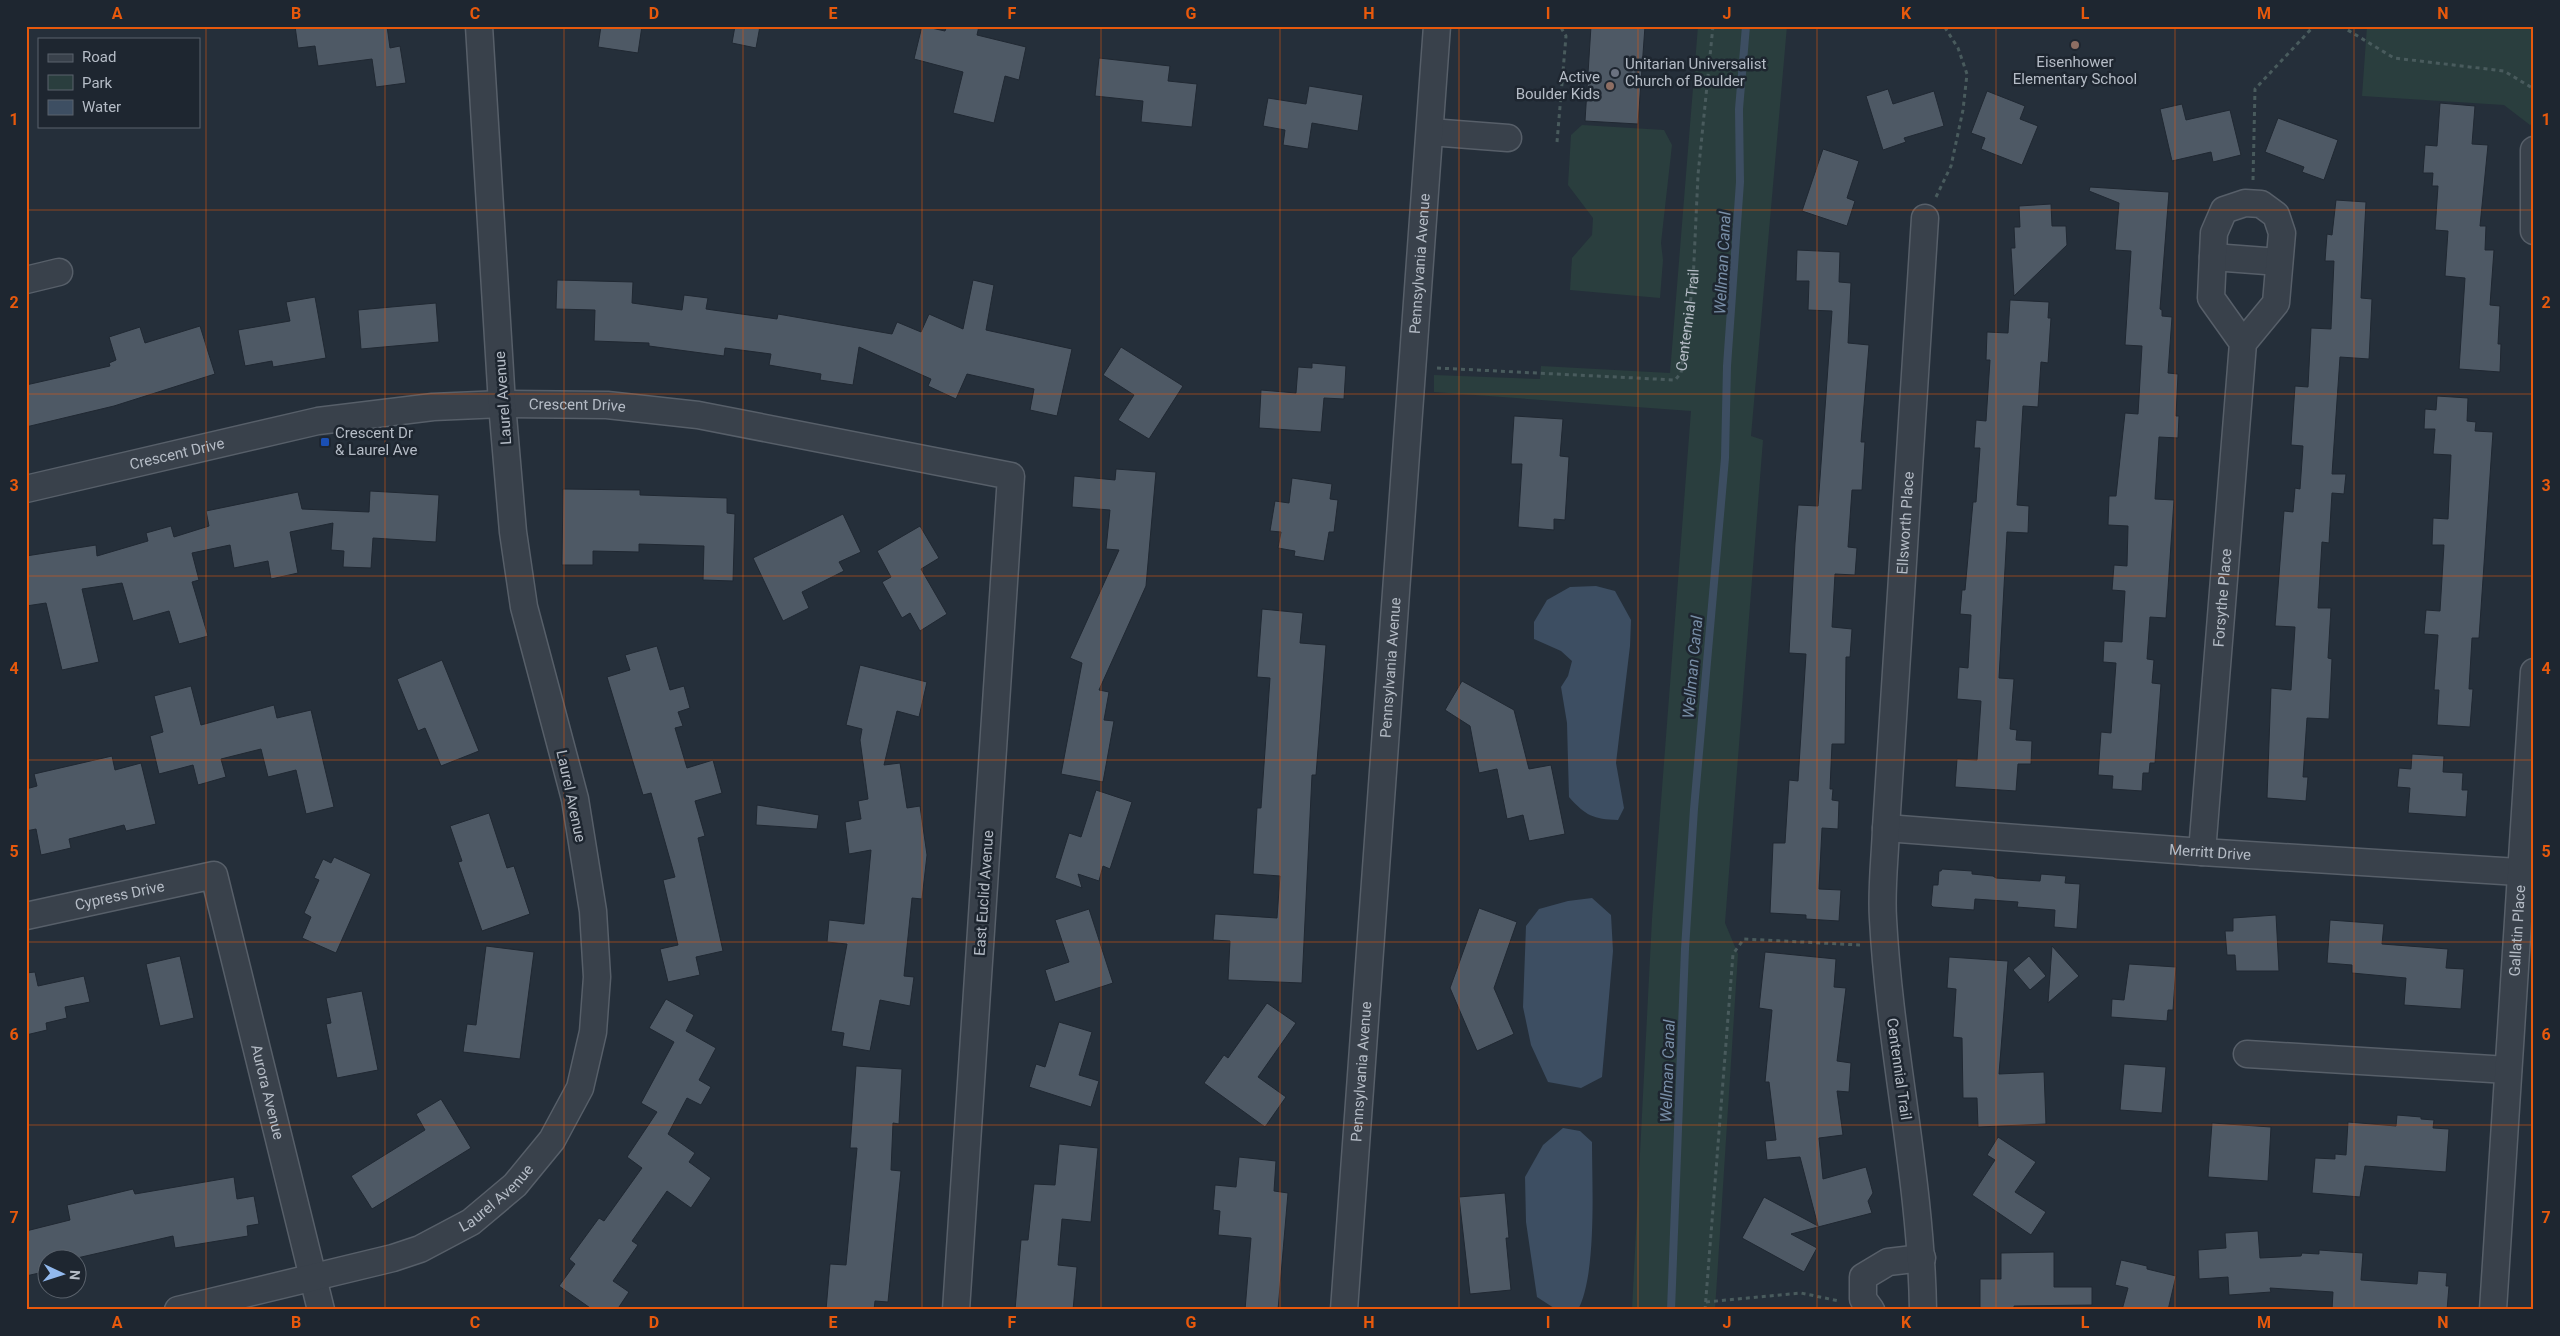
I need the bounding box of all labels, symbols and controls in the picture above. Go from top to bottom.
text: A [112,4,123,23]
text: B [291,4,301,23]
text: C [470,4,480,23]
text: D [649,4,659,23]
text: E [829,4,838,23]
text: F [1008,4,1017,23]
text: G [1186,4,1197,23]
text: H [1363,4,1375,23]
text: I [1546,4,1550,23]
text: J [1723,4,1731,23]
text: K [1901,4,1912,23]
text: L [2081,4,2090,23]
text: M [2257,4,2271,23]
text: N [2437,4,2449,23]
legend [38,38,200,128]
marker: Eisenhower Elementary School [2069,39,2081,51]
text: Road [82,48,116,66]
place label: Eisenhower Elementary School [2013,53,2137,88]
place label: Unitarian Universalist Church of Boulder [1625,55,1766,90]
marker: Unitarian Universalist Church of Boulder [1609,67,1621,79]
place label: Active Boulder Kids [1516,68,1600,103]
text: Park [82,74,113,92]
marker: Active Boulder Kids [1604,80,1616,92]
text: Water [82,98,121,116]
text: 1 [9,110,19,129]
text: 1 [2541,110,2551,129]
street label: Pennsylvania Avenue [1406,193,1434,335]
water label: Wellman Canal [1710,211,1735,315]
street label: Centennial Trail [1672,268,1703,372]
text: 2 [9,293,19,312]
text: 2 [2541,293,2551,312]
street label: Laurel Avenue [491,351,515,445]
street label: Crescent Drive [529,395,627,416]
place label: Crescent Dr & Laurel Ave [335,424,417,459]
street label: Crescent Drive [128,434,226,474]
marker: Crescent Dr & Laurel Ave [319,436,331,448]
street label: Ellsworth Place [1893,471,1918,575]
text: 3 [9,476,19,495]
text: 3 [2541,476,2551,495]
street label: Forsythe Place [2210,548,2235,648]
street label: Pennsylvania Avenue [1376,597,1405,739]
water label: Wellman Canal [1679,615,1706,719]
text: 4 [9,659,19,678]
text: 4 [2541,659,2551,678]
street label: Laurel Avenue [552,748,590,844]
street label: East Euclid Avenue [971,829,997,957]
street label: Merritt Drive [2168,841,2252,864]
text: 5 [9,842,19,861]
text: 5 [2541,842,2551,861]
street label: Cypress Drive [73,877,166,914]
street label: Gallatin Place [2505,884,2529,977]
street label: Pennsylvania Avenue [1347,1001,1375,1142]
street label: Centennial Trail [1883,1017,1915,1121]
water label: Wellman Canal [1656,1019,1679,1123]
text: 6 [9,1025,19,1044]
text: 6 [2541,1025,2551,1044]
street label: Aurora Avenue [247,1043,288,1142]
street label: Laurel Avenue [456,1161,537,1236]
text: 7 [9,1208,19,1227]
text: 7 [2541,1208,2551,1227]
north arrow [38,1248,88,1298]
text: N [67,1269,83,1280]
text: A [112,1313,123,1332]
text: B [291,1313,301,1332]
text: C [470,1313,480,1332]
text: D [649,1313,659,1332]
text: E [829,1313,838,1332]
text: F [1008,1313,1017,1332]
text: G [1186,1313,1197,1332]
text: H [1363,1313,1375,1332]
text: I [1546,1313,1550,1332]
text: J [1723,1313,1731,1332]
text: K [1901,1313,1912,1332]
text: L [2081,1313,2090,1332]
text: M [2257,1313,2271,1332]
text: N [2437,1313,2449,1332]

